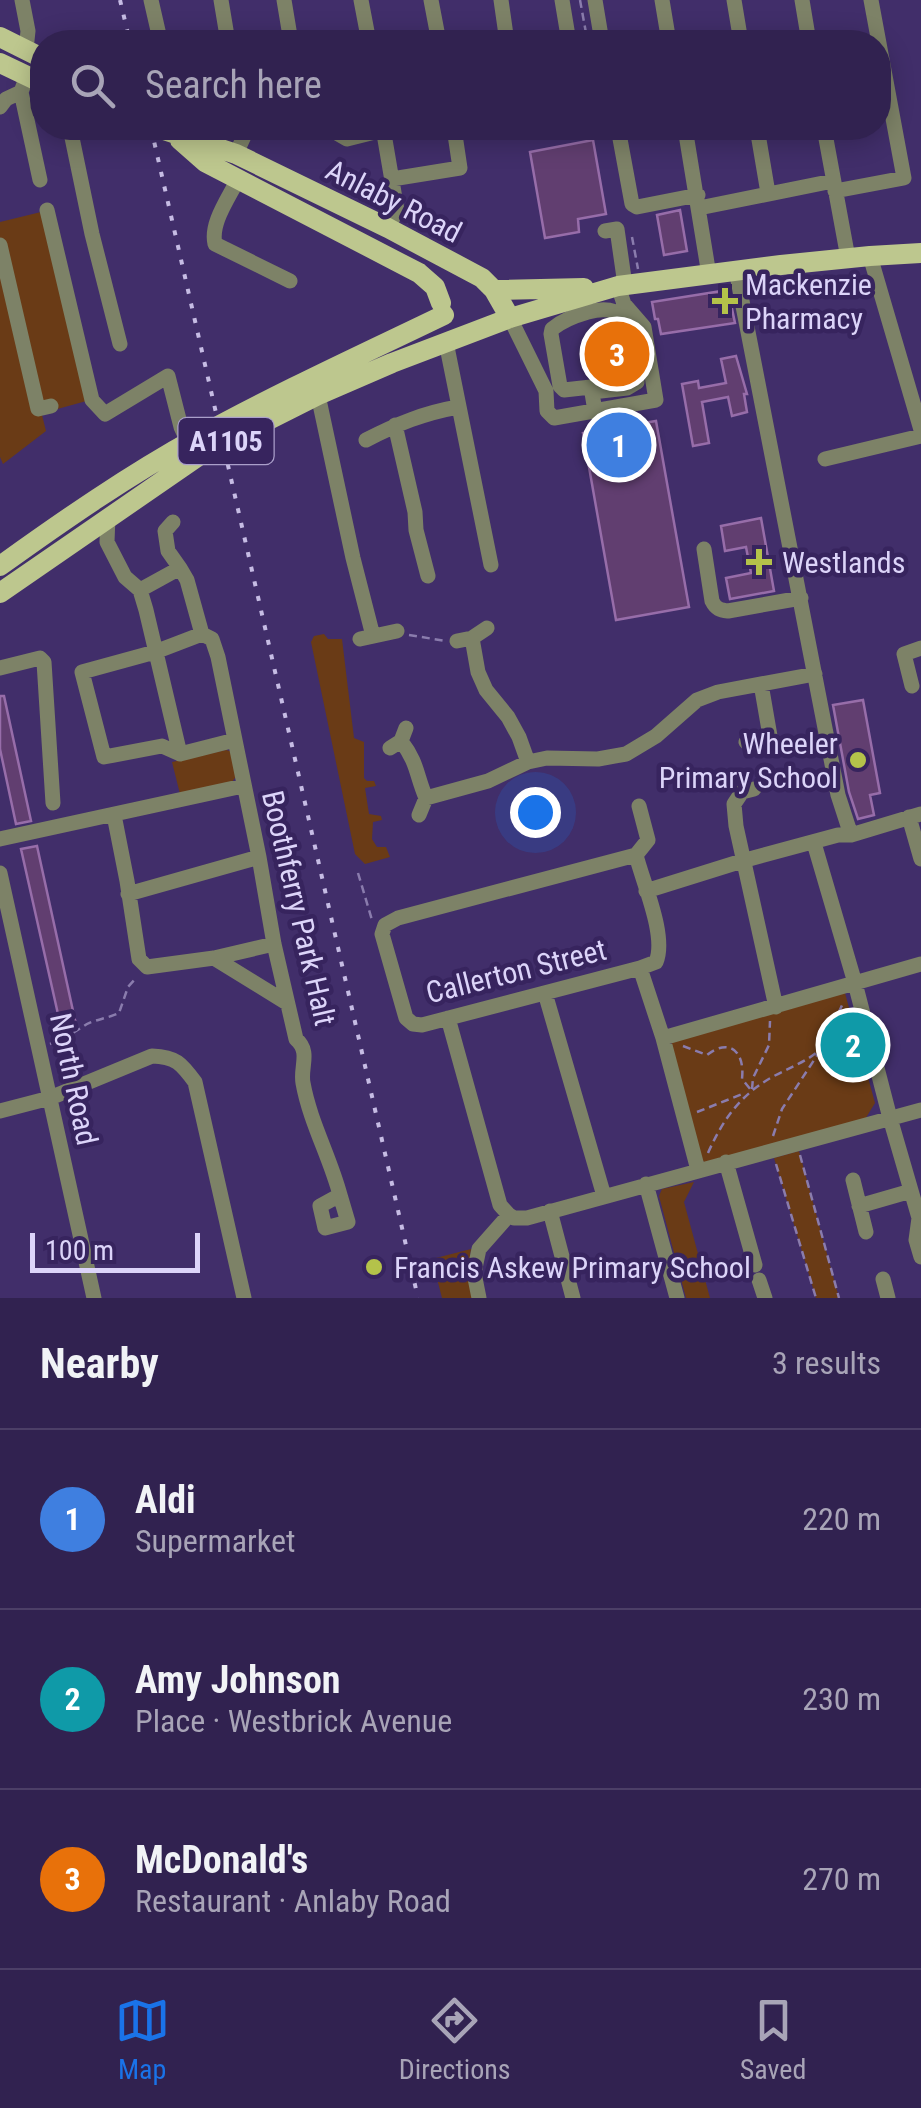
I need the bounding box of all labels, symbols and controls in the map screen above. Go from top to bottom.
search box [30,30,891,140]
icon: search [65,58,120,113]
text: Search here [145,63,322,107]
street label: Anlaby Road [320,152,468,250]
place label: Mackenzie Pharmacy [745,267,872,336]
marker: Mackenzie Pharmacy [714,290,736,312]
pin: 3 [584,316,650,392]
pin: 1 [586,408,652,482]
road number: A1105 [178,418,274,464]
place label: Westlands [782,545,905,580]
marker: Westlands [746,549,772,575]
place label: Wheeler Primary School [659,726,838,795]
marker: Wheeler Primary School [847,749,869,771]
street label: Boothferry Park Halt [255,787,343,1029]
your location [510,787,561,838]
street label: Callerton Street [422,932,610,1010]
pin: 2 [820,1008,886,1082]
street label: North Road [43,1010,105,1148]
scale bar [30,1228,200,1272]
text: 100 m [45,1234,114,1267]
place label: Francis Askew Primary School [394,1250,751,1285]
marker: Francis Askew Primary School [363,1256,385,1278]
text: Nearby [40,1339,159,1388]
text: 3 results [772,1344,881,1382]
text: Aldi [135,1478,196,1522]
text: 1 [64,1500,81,1538]
text: 220 m [802,1500,881,1538]
text: Supermarket [135,1522,295,1560]
text: Amy Johnson [135,1658,341,1702]
text: 2 [64,1680,81,1718]
text: 230 m [802,1680,881,1718]
text: Place · Westbrick Avenue [135,1702,452,1740]
text: McDonald's [135,1838,308,1882]
text: 3 [64,1860,81,1898]
text: 270 m [802,1860,881,1898]
text: Restaurant · Anlaby Road [135,1882,451,1920]
tab: Map [115,1993,170,2086]
tab: Directions [399,1993,511,2086]
tab: Saved [740,1993,806,2086]

